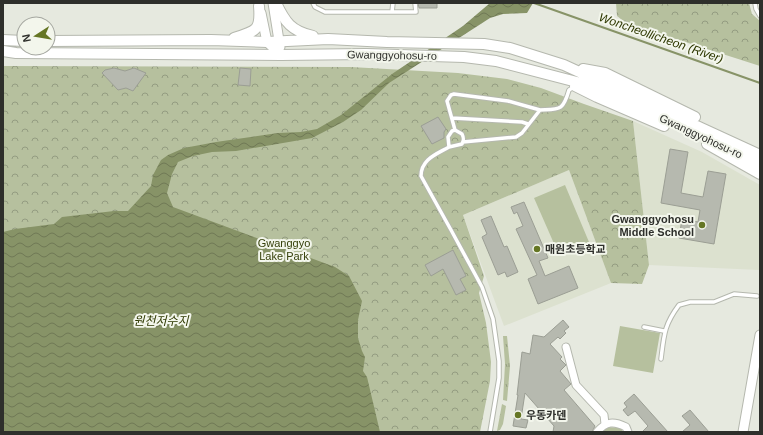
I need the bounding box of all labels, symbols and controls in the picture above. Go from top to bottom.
water label: Woncheollicheon (River) [597,10,725,66]
north arrow [16,16,56,56]
text: N [20,33,33,43]
street label: Gwanggyohosu-ro [347,48,437,62]
street label: Gwanggyohosu-ro [658,112,744,160]
place label: Gwanggyohosu Middle School [612,213,694,238]
marker: Gwanggyohosu Middle School [697,220,707,230]
park label: Gwanggyo Lake Park [258,237,310,262]
place label: 매원초등학교 [545,243,606,255]
marker: 매원초등학교 [532,244,542,254]
water label: 원천저수지 [133,314,190,328]
place label: 우동카덴 [526,409,566,421]
marker: 우동카덴 [513,410,523,420]

